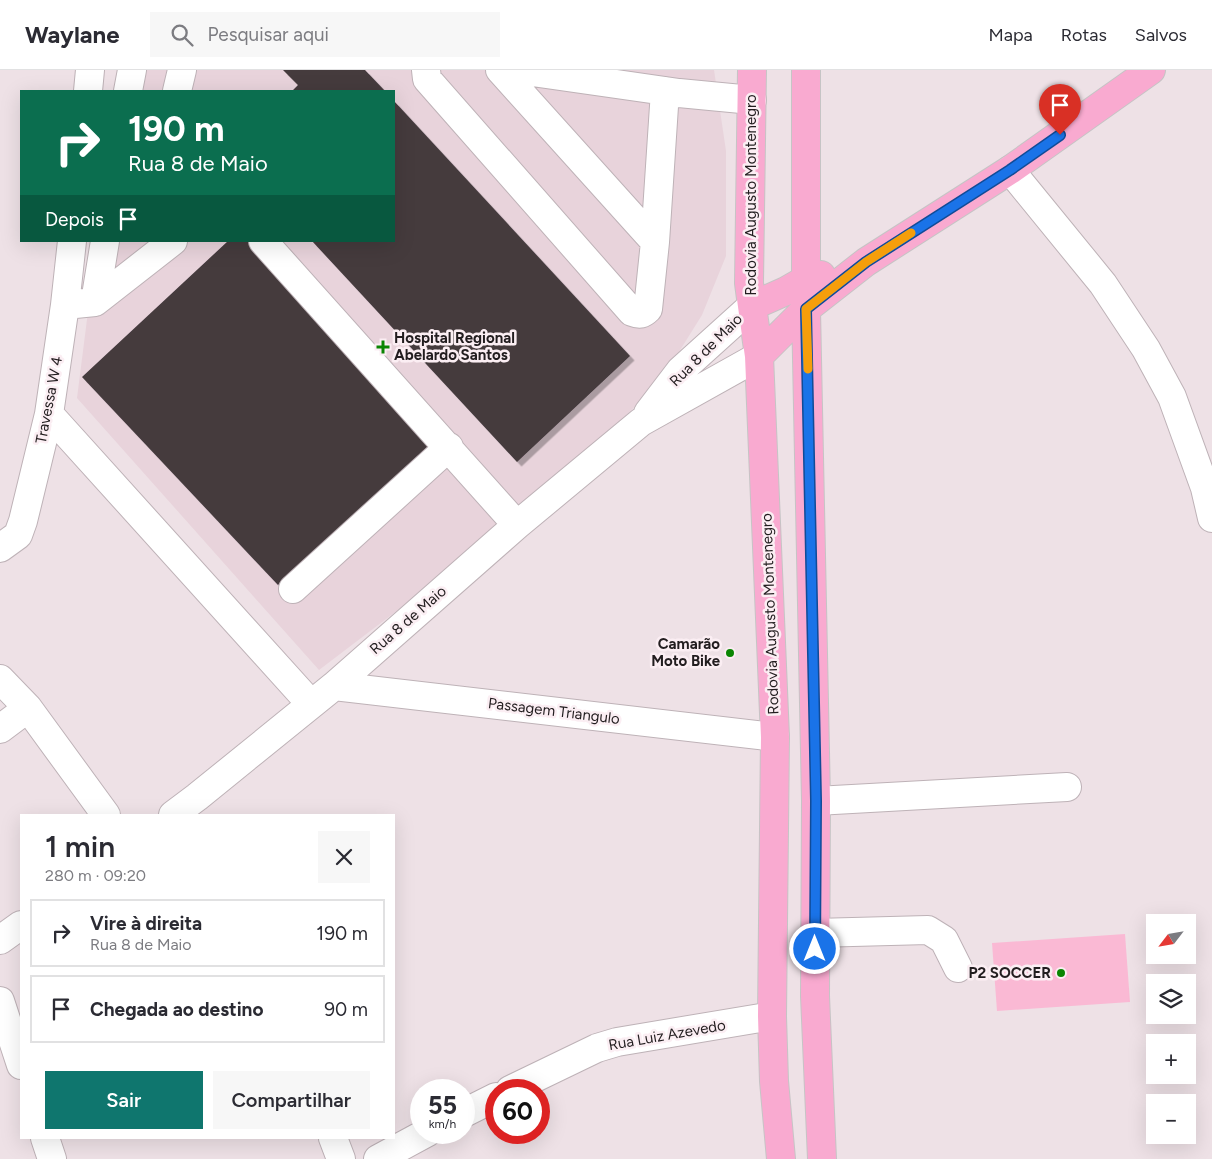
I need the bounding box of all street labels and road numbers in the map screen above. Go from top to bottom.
street label: Rodovia Augusto Montenegro [742,94,760,296]
street label: Rua 8 de Maio [666,310,746,390]
street label: Travessa W 4 [32,355,66,445]
street label: Rodovia Augusto Montenegro [757,513,783,715]
street label: Rua 8 de Maio [366,582,450,658]
street label: Passagem Triangulo [487,694,621,728]
street label: Rua Luiz Azevedo [607,1016,727,1054]

